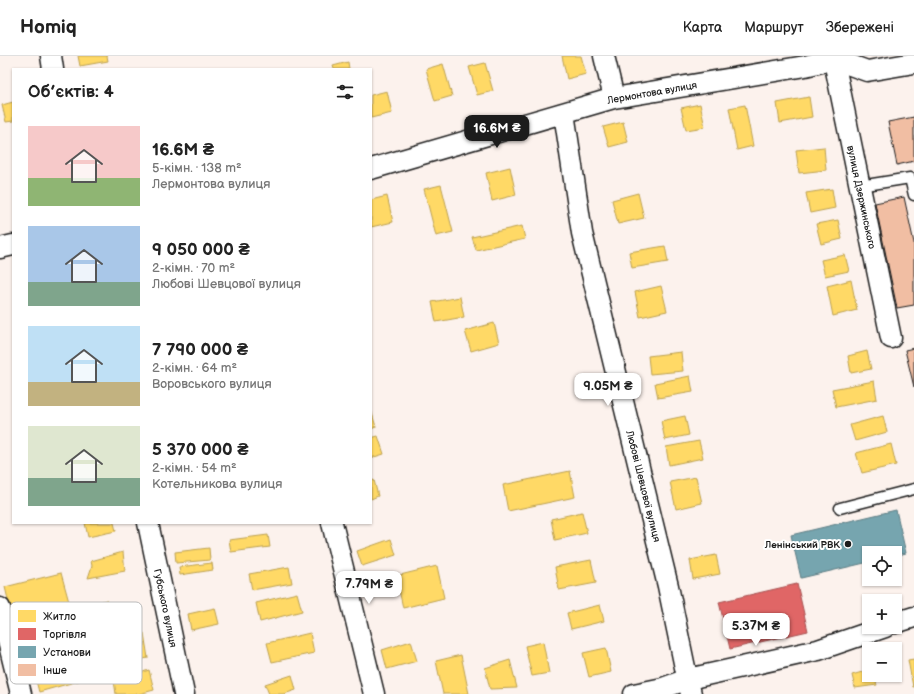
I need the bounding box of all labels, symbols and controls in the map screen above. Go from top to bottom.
text: Homiq [20,16,77,39]
text: Карта [683,19,722,36]
text: Маршрут [744,19,804,36]
text: Збережені [826,19,894,36]
street label: Лермонтова вулиця [605,79,699,107]
icon: filters [334,81,356,103]
text: Об’єктів: 4 [28,82,114,102]
pin: 16.6M ₴ [460,115,534,149]
text: 16.6M ₴ [473,120,521,136]
text: 16.6M ₴ [152,140,214,160]
icon: home [60,142,108,190]
street label: вулиця Дзержинського [844,144,878,250]
text: 5-кімн. · 138 m² [152,160,242,176]
text: Лермонтова вулиця [152,176,270,192]
text: 9 050 000 ₴ [152,240,250,260]
icon: home [60,242,108,290]
text: 2-кімн. · 70 m² [152,260,235,276]
text: Любові Шевцової вулиця [152,276,301,292]
text: 7 790 000 ₴ [152,340,248,360]
icon: home [60,342,108,390]
text: 2-кімн. · 64 m² [152,360,237,376]
pin: 9.05M ₴ [571,373,645,407]
text: Воровського вулиця [152,376,272,392]
text: 9.05M ₴ [583,378,633,394]
street label: Любові Шевцової вулиця [623,428,663,544]
text: 5 370 000 ₴ [152,440,249,460]
icon: home [60,442,108,490]
text: 2-кімн. · 54 m² [152,460,237,476]
text: Котельникова вулиця [152,476,282,492]
place label: Ленінський РВК [764,539,840,551]
marker: Ленінський РВК [843,539,853,549]
map controls [862,546,902,682]
button: locate [862,546,902,586]
street label: Губського вулиця [151,568,179,649]
pin: 7.79M ₴ [332,571,406,605]
text: 7.79M ₴ [345,576,393,592]
button: + [862,594,902,634]
legend [10,602,142,684]
text: Житло [43,610,76,623]
pin: 5.37M ₴ [719,613,793,647]
text: 5.37M ₴ [732,618,780,634]
text: Торгівля [43,628,86,641]
button: − [862,642,902,682]
text: Установи [43,646,91,659]
text: Інше [43,664,67,677]

